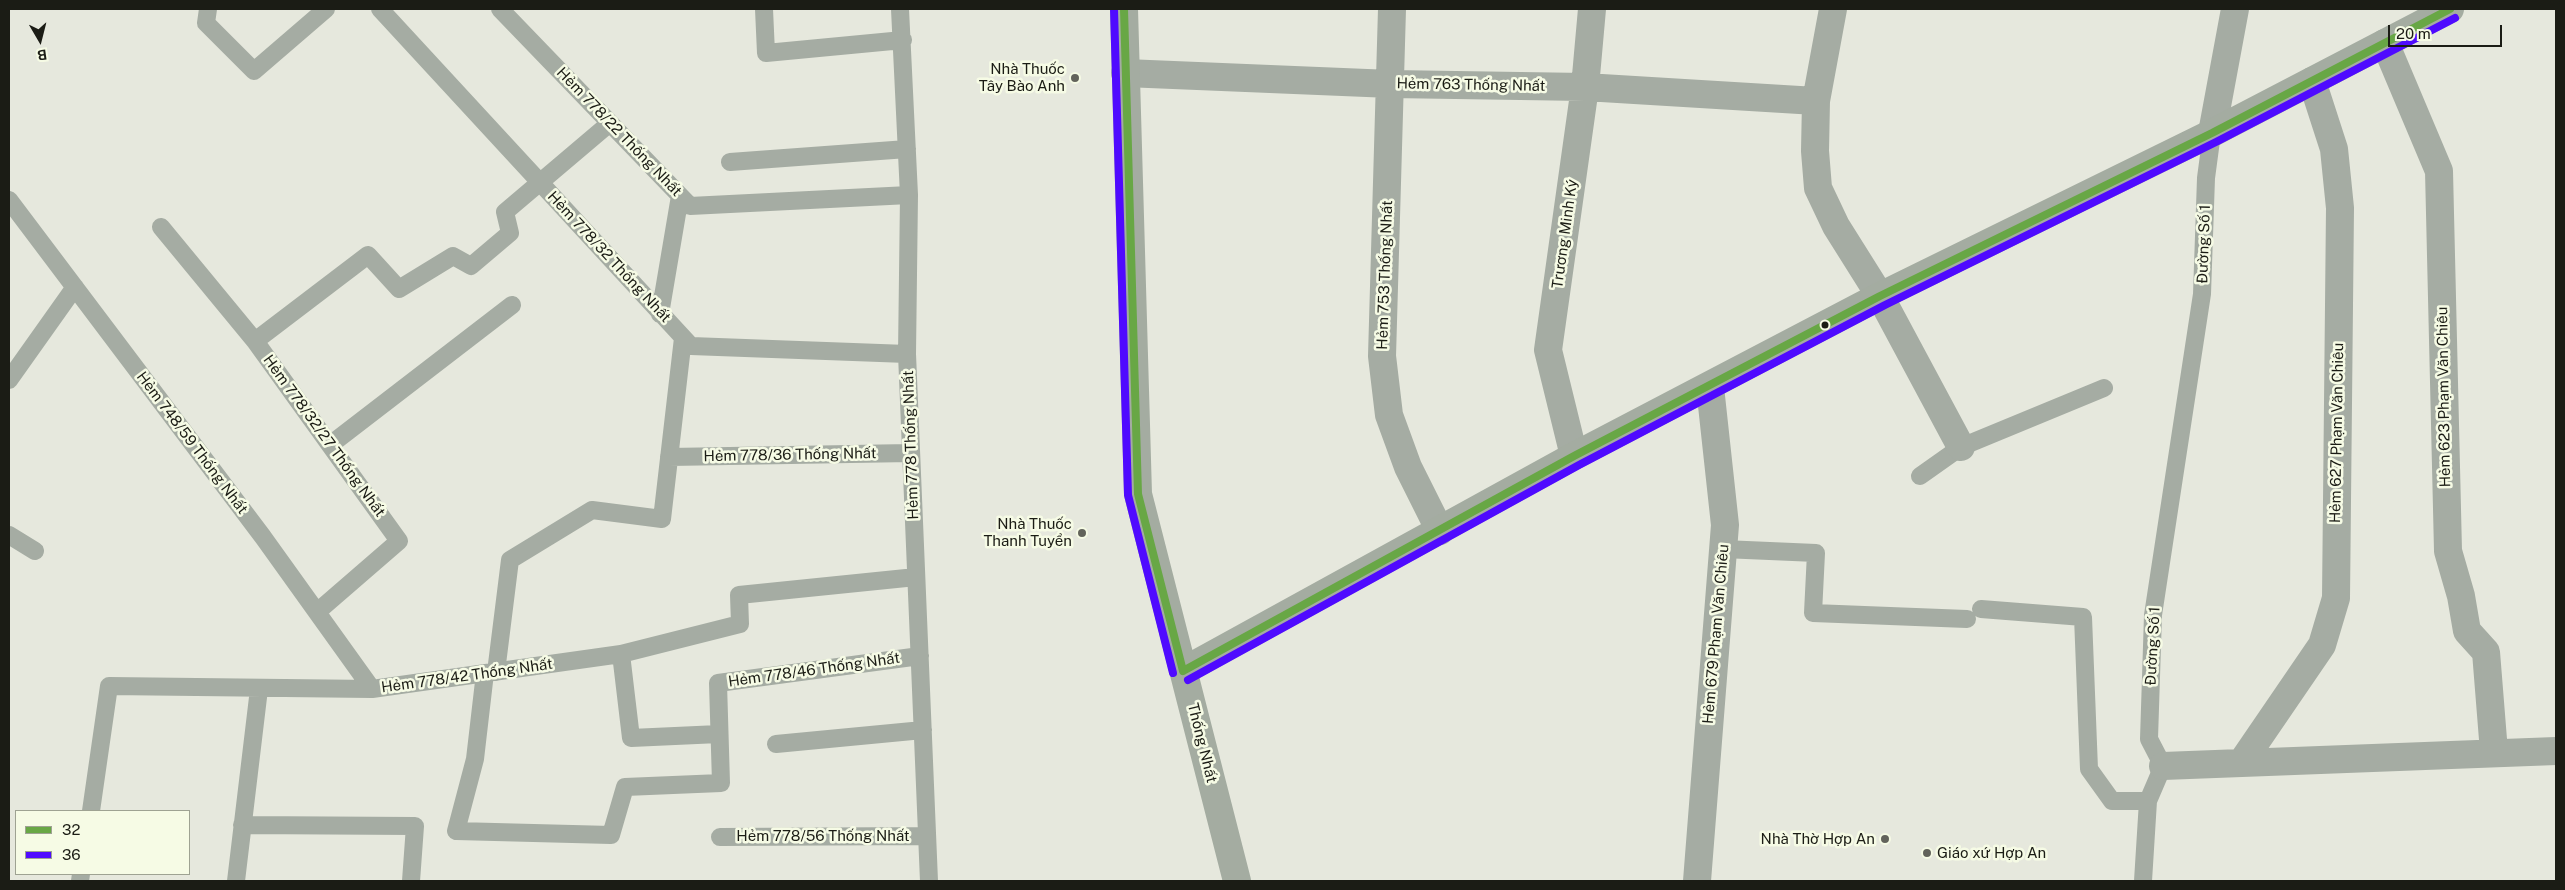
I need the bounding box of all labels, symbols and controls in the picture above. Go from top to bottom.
north arrow [15,15,65,65]
scale bar [2390,15,2504,47]
text: 20 m [2396,25,2431,42]
text: B [36,46,48,63]
place label: Nhà Thuốc Tây Bào Anh [979,60,1065,95]
street label: Hẻm 778/22 Thống Nhất [553,64,685,200]
marker: Nhà Thuốc Tây Bào Anh [1069,72,1081,84]
street label: Hẻm 763 Thống Nhất [1396,75,1546,95]
street label: Trương Minh Ký [1548,178,1582,290]
street label: Hẻm 778/32 Thống Nhất [543,188,675,326]
street label: Hẻm 753 Thống Nhất [1373,200,1397,350]
street label: Đường Số 1 [2194,204,2214,284]
street label: Hẻm 623 Phạm Văn Chiêu [2433,306,2455,488]
unlabelled marker [1820,320,1830,330]
street label: Hẻm 627 Phạm Văn Chiêu [2326,343,2348,523]
street label: Hẻm 778/32/27 Thống Nhất [259,351,389,521]
street label: Hẻm 748/59 Thống Nhất [133,368,251,518]
street label: Hẻm 778 Thống Nhất [899,370,923,520]
street label: Hẻm 778/36 Thống Nhất [703,444,877,466]
place label: Nhà Thuốc Thanh Tuyển [983,515,1072,550]
marker: Nhà Thuốc Thanh Tuyển [1076,527,1088,539]
street label: Hẻm 679 Phạm Văn Chiêu [1699,543,1733,725]
street label: Đường Số 1 [2142,606,2164,686]
street label: Hẻm 778/46 Thống Nhất [727,649,901,691]
street label: Hẻm 778/42 Thống Nhất [380,655,554,697]
street label: Thống Nhất [1183,701,1221,785]
legend [15,810,190,875]
text: 32 [62,821,80,838]
street label: Hẻm 778/56 Thống Nhất [736,827,910,845]
place label: Nhà Thờ Hợp An [1761,830,1875,848]
marker: Nhà Thờ Hợp An [1879,833,1891,845]
place label: Giáo xứ Hợp An [1937,844,2046,862]
text: 36 [62,846,81,863]
marker: Giáo xứ Hợp An [1921,847,1933,859]

